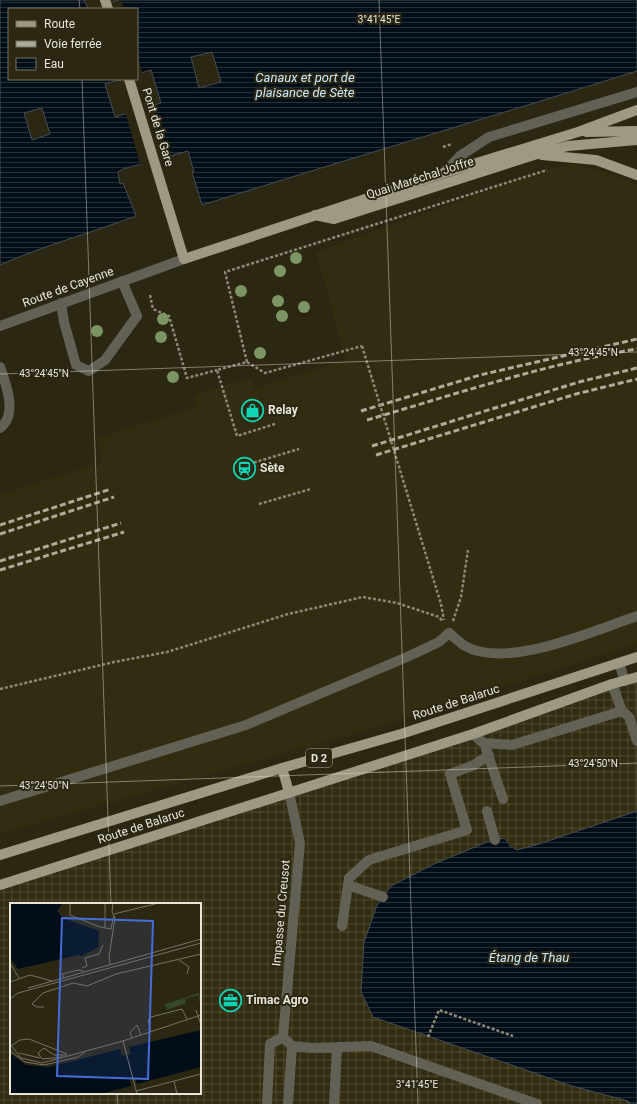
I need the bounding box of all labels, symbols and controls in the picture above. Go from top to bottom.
legend [8,8,138,80]
text: 3°41'45"E [358,14,401,25]
text: Route [44,17,75,31]
text: Voie ferrée [44,37,102,51]
text: Eau [44,57,64,71]
water label: Canaux et port de plaisance de Sète [255,70,355,100]
street label: Pont de la Gare [139,86,177,168]
street label: Quai Maréchal Joffre [365,154,475,202]
street label: Route de Cayenne [20,264,116,310]
text: 43°24'45"N [568,347,618,358]
text: 43°24'45"N [19,368,69,379]
shop icon: Relay [239,397,265,423]
place label: Relay [268,403,299,417]
station icon: Sète [232,455,258,481]
place label: Sète [260,461,285,475]
street label: Route de Balaruc [411,681,501,723]
road number: D 2 [306,749,332,767]
text: 43°24'50"N [568,758,618,769]
text: 43°24'50"N [19,780,69,791]
street label: Route de Balaruc [96,805,186,847]
street label: Impasse du Creusot [269,859,293,967]
inset map [10,903,201,1094]
water label: Étang de Thau [489,950,569,965]
office icon: Timac Agro [218,987,244,1013]
place label: Timac Agro [246,993,309,1007]
text: 3°41'45"E [396,1079,439,1090]

